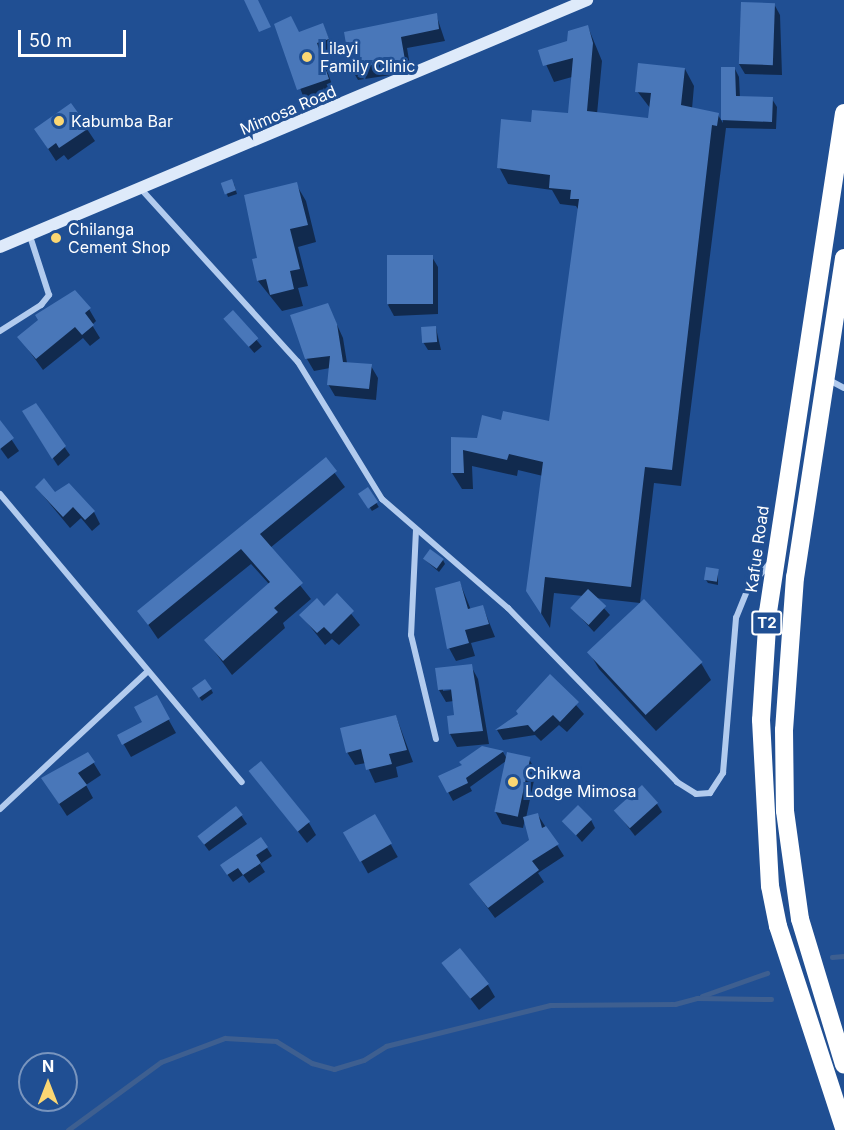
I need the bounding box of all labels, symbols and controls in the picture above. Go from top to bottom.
scale bar [21,18,129,56]
text: 50 m [29,30,72,51]
place label: Lilayi Family Clinic [320,38,415,76]
marker: Lilayi Family Clinic [298,48,316,66]
street label: Mimosa Road [237,81,339,139]
place label: Kabumba Bar [71,111,173,131]
marker: Kabumba Bar [52,114,66,128]
place label: Chilanga Cement Shop [68,219,171,257]
marker: Chilanga Cement Shop [49,231,63,245]
street label: Kafue Road [741,504,773,594]
road number: T2 [750,611,783,635]
place label: Chikwa Lodge Mimosa [525,763,636,801]
marker: Chikwa Lodge Mimosa [506,775,520,789]
north arrow [18,1052,78,1112]
text: N [42,1056,54,1076]

